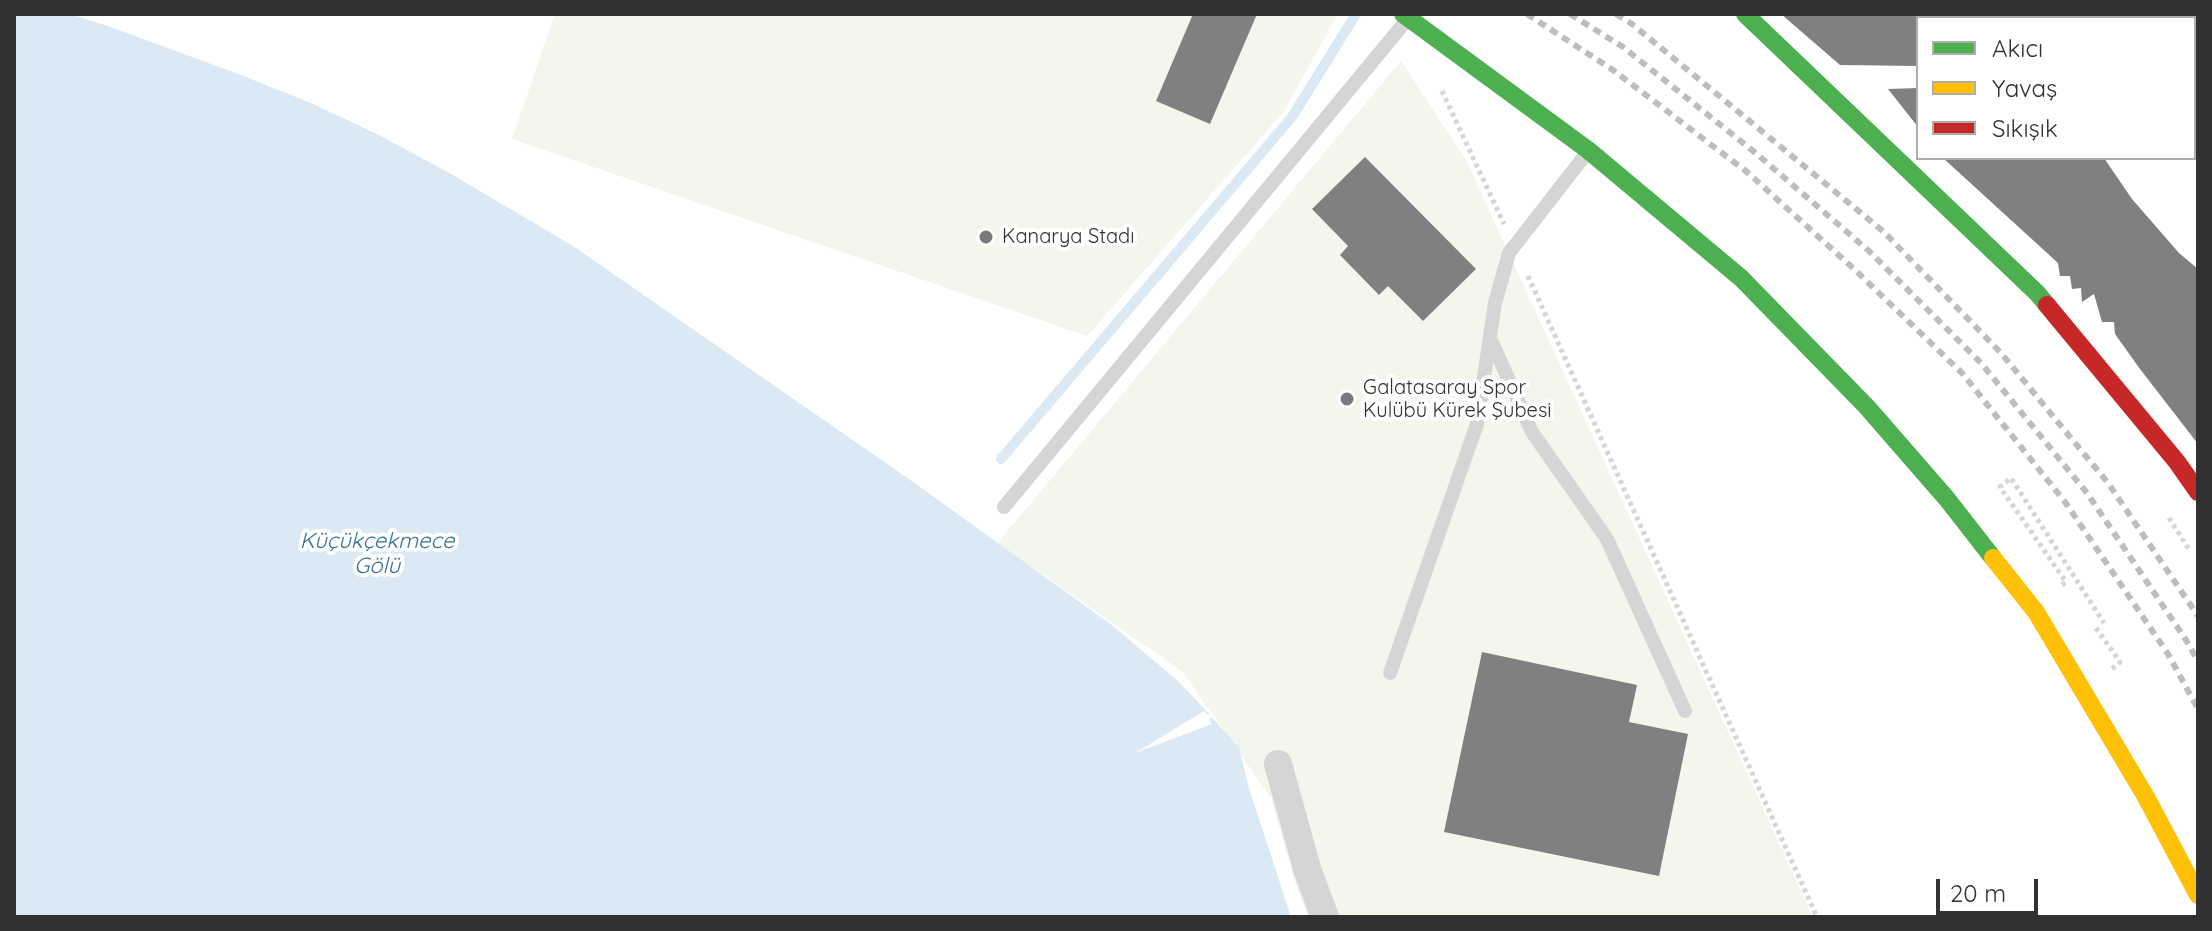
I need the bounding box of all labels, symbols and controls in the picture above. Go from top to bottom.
legend [1916,16,2196,160]
text: Akıcı [1992,33,2043,63]
text: Yavaş [1992,73,2057,103]
text: Sıkışık [1992,113,2058,143]
place label: Kanarya Stadı [1002,225,1134,249]
marker: Kanarya Stadı [977,228,995,246]
place label: Galatasaray Spor Kulübü Kürek Şubesi [1363,376,1552,423]
marker: Galatasaray Spor Kulübü Kürek Şubesi [1338,390,1356,408]
water label: Küçükçekmece Gölü [300,528,454,580]
scale bar [1940,863,2042,913]
text: 20 m [1950,878,2006,908]

